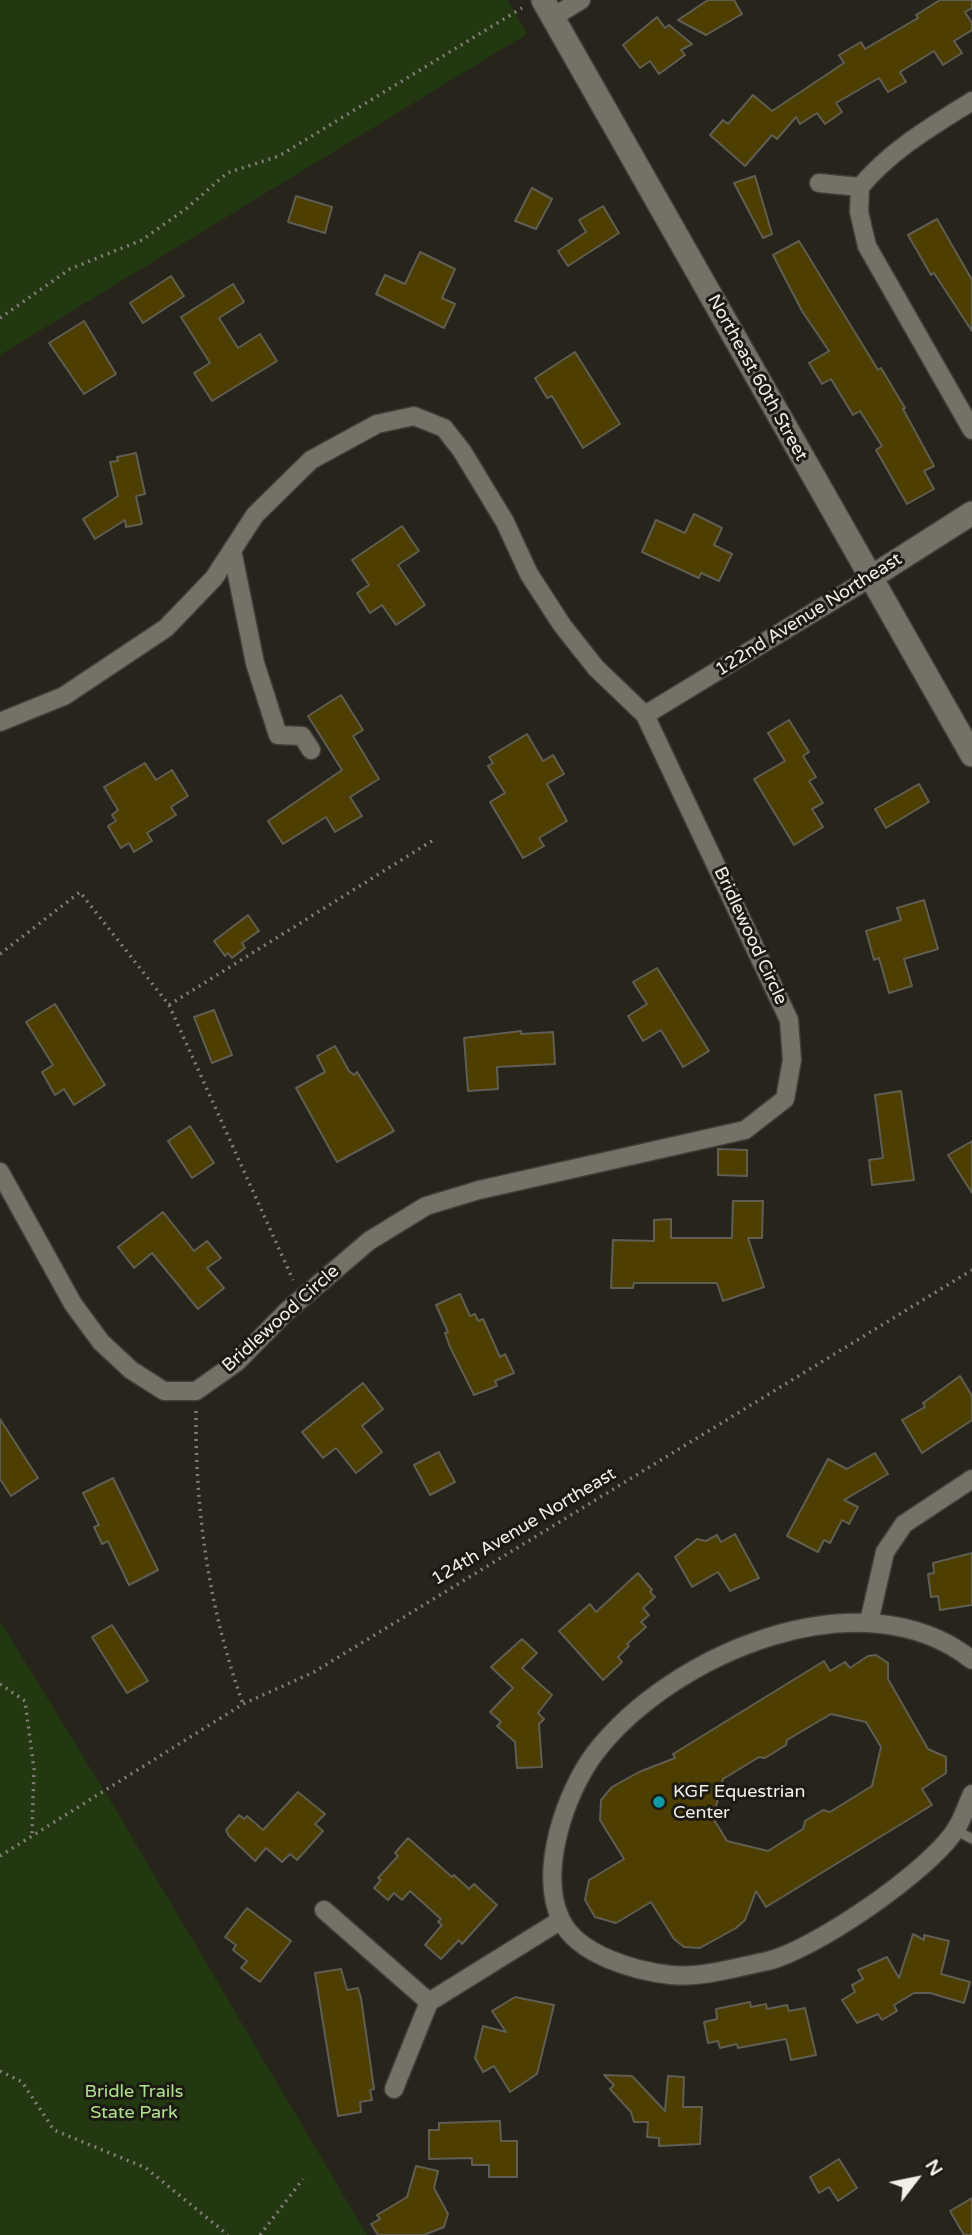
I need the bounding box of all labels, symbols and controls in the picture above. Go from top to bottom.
street label: Northeast 60th Street [702,291,812,465]
street label: 122nd Avenue Northeast [712,549,906,681]
street label: Bridlewood Circle [709,864,791,1008]
street label: Bridlewood Circle [218,1261,344,1377]
street label: 124th Avenue Northeast [428,1463,620,1591]
place label: KGF Equestrian Center [673,1781,805,1824]
marker: KGF Equestrian Center [651,1794,667,1810]
park label: Bridle Trails State Park [85,2081,183,2124]
north arrow [881,2144,951,2214]
text: N [920,2156,947,2180]

